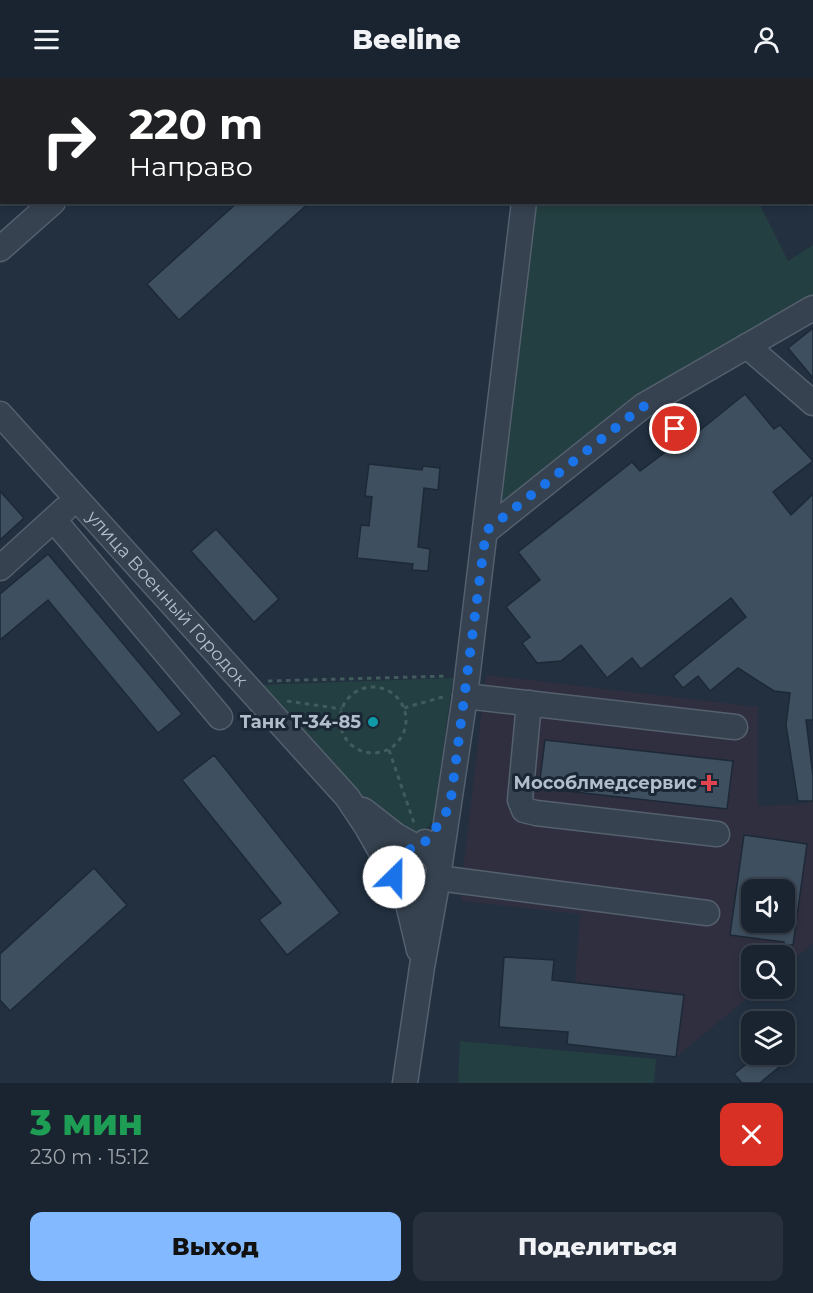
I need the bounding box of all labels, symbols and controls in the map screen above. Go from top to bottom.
icon: menu [30,23,63,56]
text: Beeline [352,23,461,56]
icon: person [750,23,783,56]
text: 220 m [129,98,263,150]
icon: right [30,102,108,180]
text: Направо [129,150,253,183]
pin [649,403,700,454]
icon: arrive [658,412,691,445]
street label: улица Военный Городок [81,505,253,691]
place label: Танк Т-34-85 [240,711,361,733]
marker: Танк Т-34-85 [366,715,380,729]
place label: Мособлмедсервис [514,772,697,794]
marker: Мособлмедсервис [702,776,716,790]
position arrow [362,845,426,909]
map controls [741,879,795,1065]
button: sound [741,879,795,933]
button: search [741,945,795,999]
button: layers [741,1011,795,1065]
text: 3 мин [30,1100,143,1144]
button: close [720,1103,783,1166]
text: 230 m · 15:12 [30,1145,149,1169]
button: Выход [30,1212,401,1281]
button: Поделиться [413,1212,783,1281]

